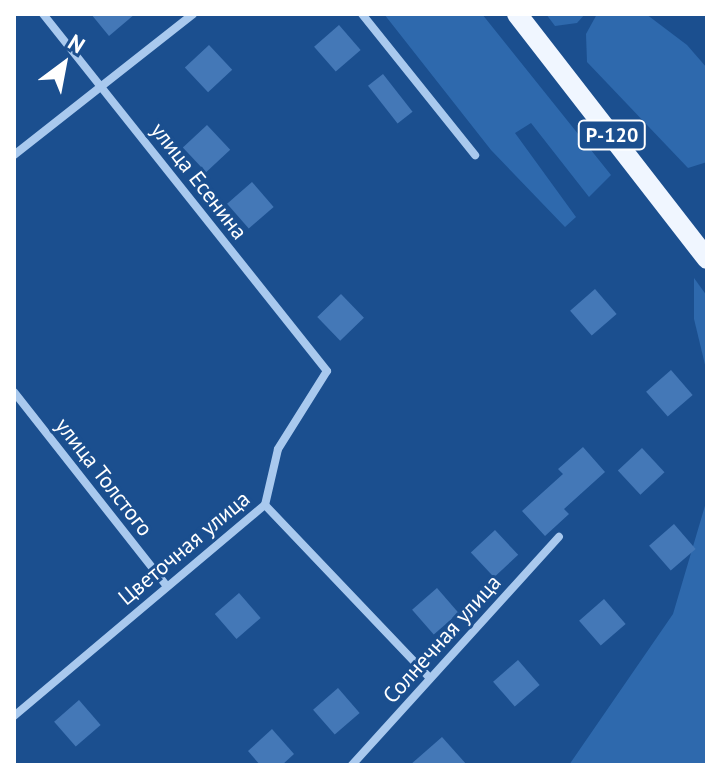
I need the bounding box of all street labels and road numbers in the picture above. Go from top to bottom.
street label: улица Есенина [145,117,253,245]
road number: Р-120 [576,119,648,151]
street label: улица Толстого [49,412,159,542]
street label: Цветочная улица [113,485,255,611]
street label: Солнечная улица [378,569,506,709]

